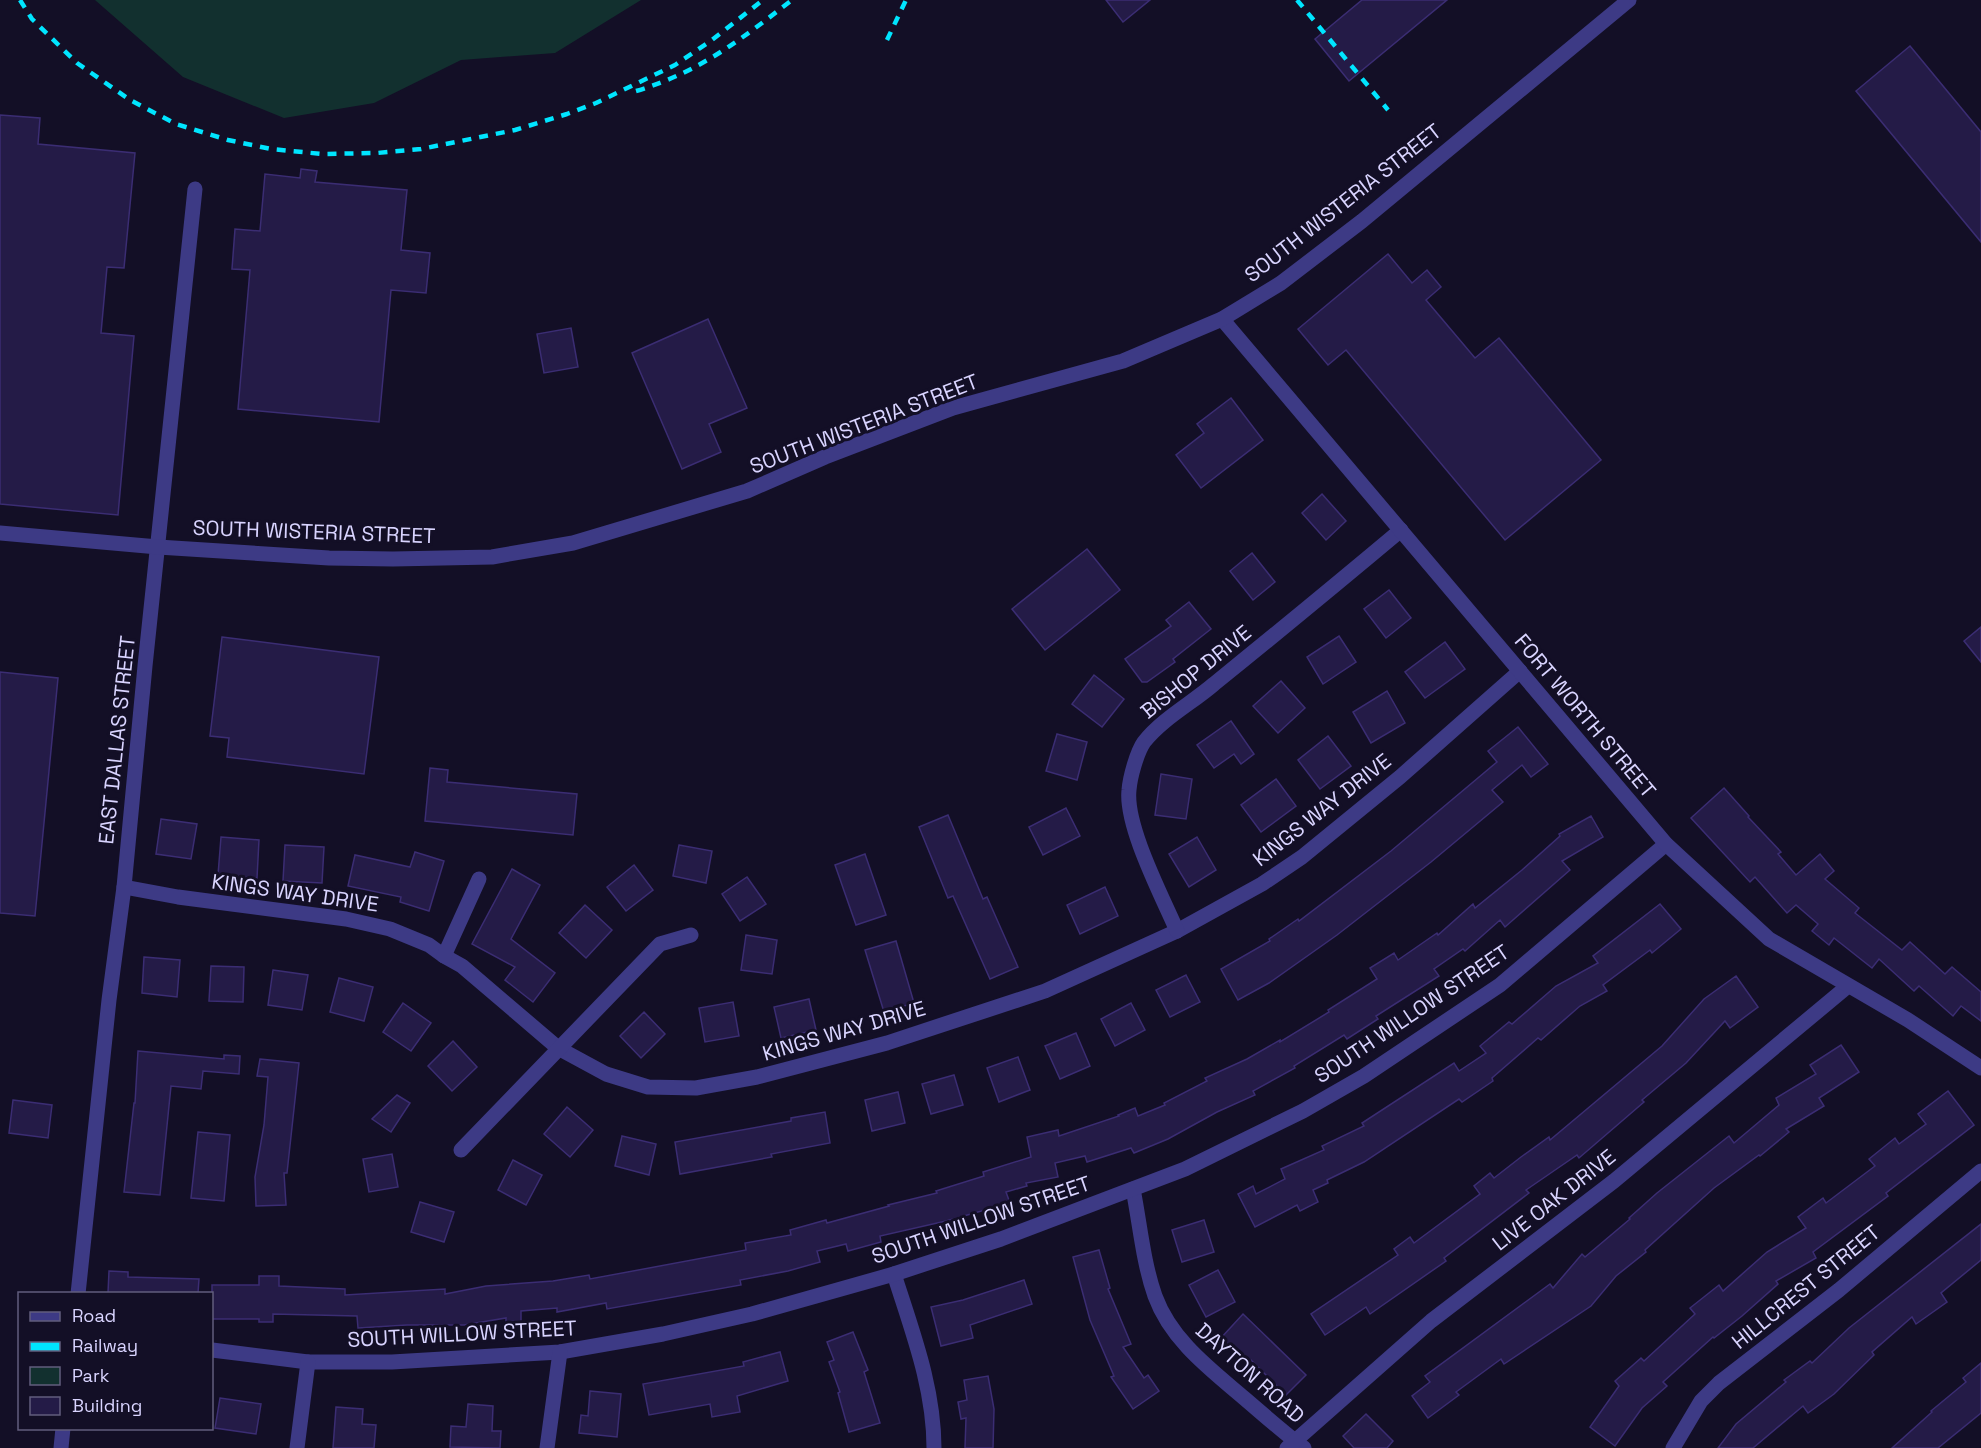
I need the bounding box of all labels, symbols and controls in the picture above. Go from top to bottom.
street label: SOUTH WISTERIA STREET [1239,117,1447,288]
street label: SOUTH WISTERIA STREET [746,367,982,480]
street label: SOUTH WISTERIA STREET [192,514,436,549]
street label: BISHOP DRIVE [1135,619,1257,725]
street label: FORT WORTH STREET [1509,628,1662,803]
street label: EAST DALLAS STREET [92,634,141,846]
street label: KINGS WAY DRIVE [1247,747,1396,872]
street label: KINGS WAY DRIVE [210,867,380,918]
street label: SOUTH WILLOW STREET [1309,938,1514,1089]
street label: KINGS WAY DRIVE [759,994,929,1067]
street label: LIVE OAK DRIVE [1487,1143,1621,1256]
street label: SOUTH WILLOW STREET [868,1169,1094,1270]
street label: HILLCREST STREET [1726,1218,1885,1355]
legend [18,1292,213,1430]
text: Road [72,1304,116,1327]
street label: SOUTH WILLOW STREET [347,1314,577,1353]
street label: DAYTON ROAD [1190,1317,1310,1429]
text: Railway [72,1334,138,1357]
text: Park [72,1364,110,1387]
text: Building [72,1394,142,1417]

